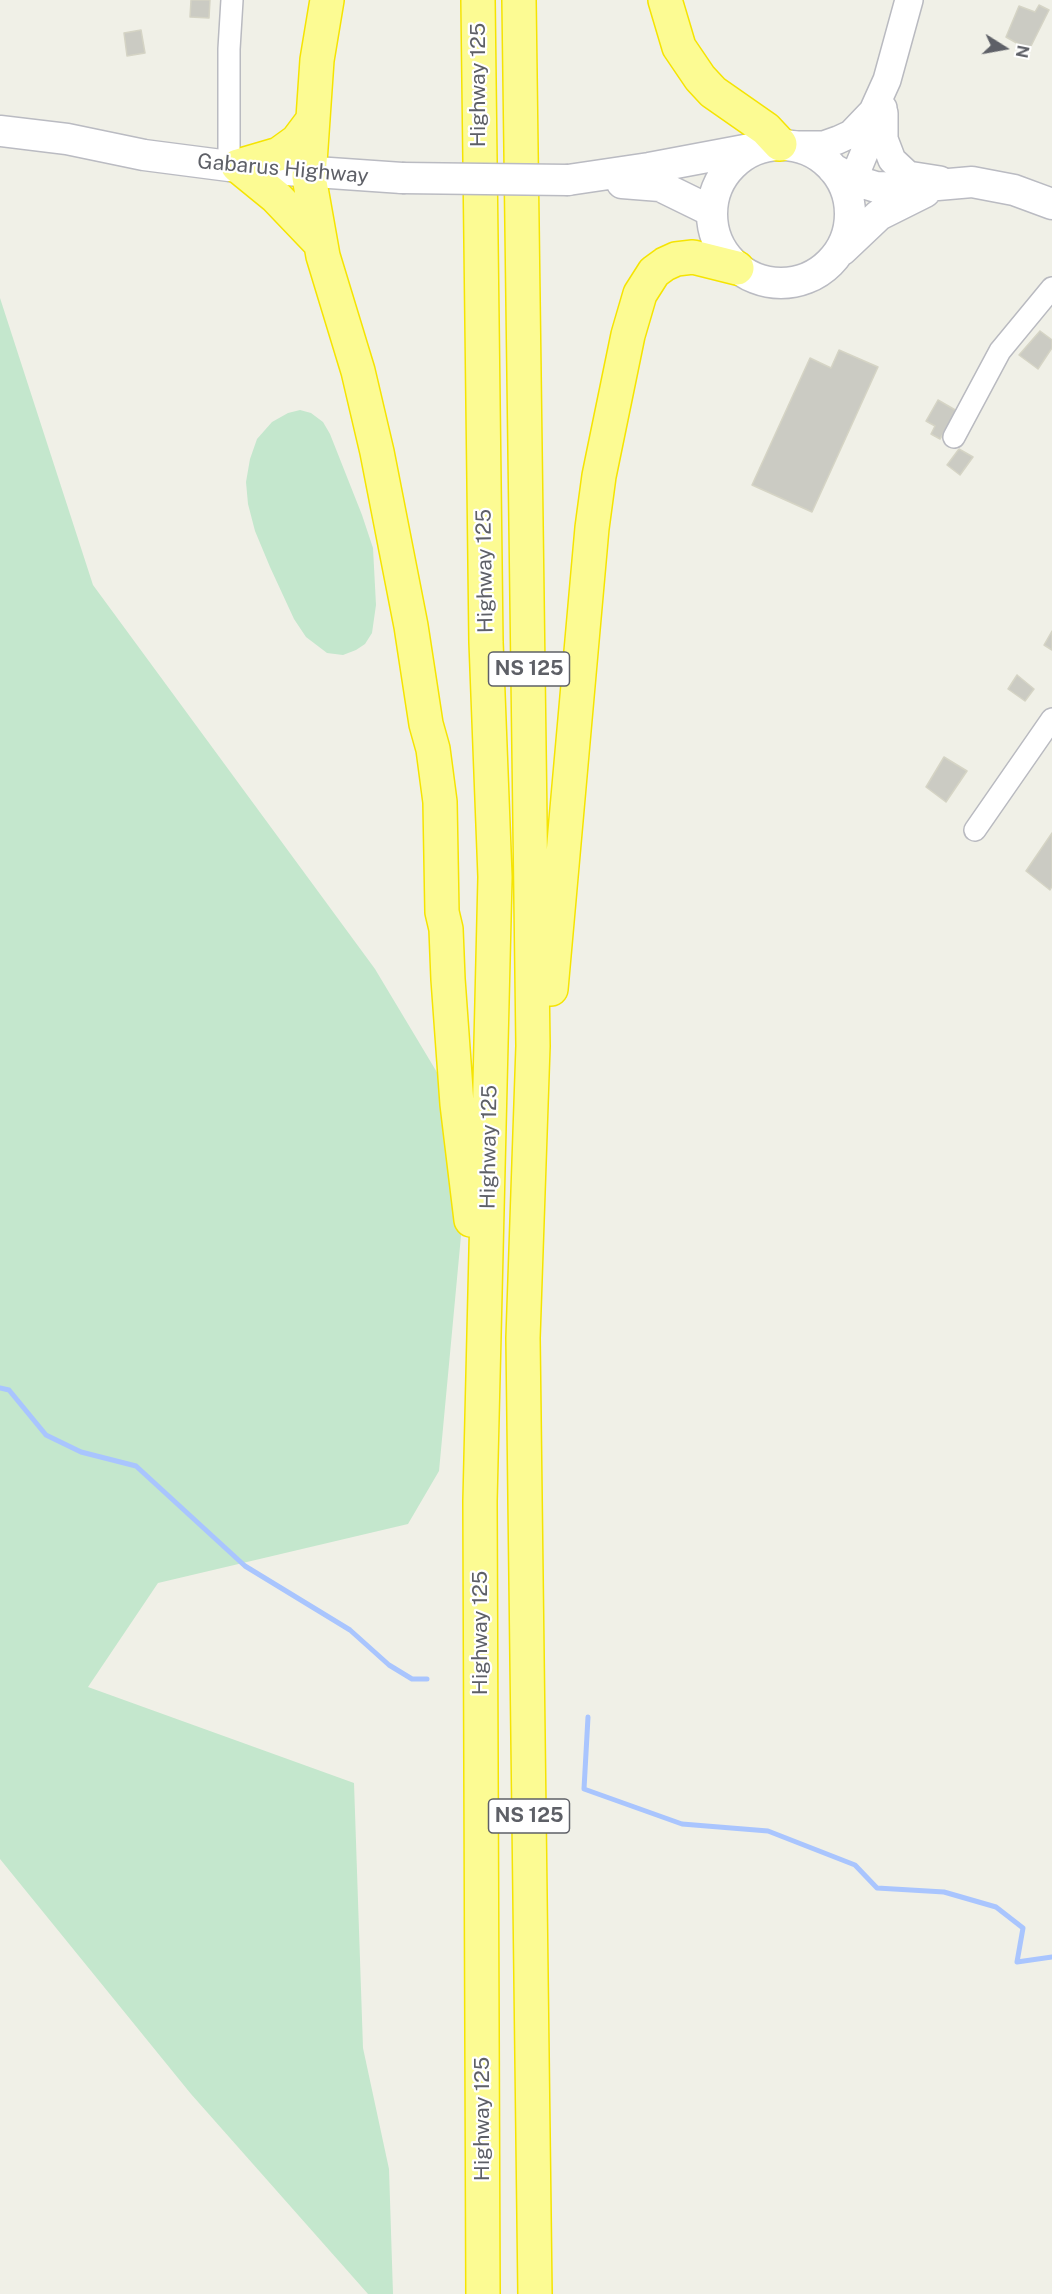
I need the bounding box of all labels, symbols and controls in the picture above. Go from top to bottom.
north arrow [974,18,1034,78]
street label: Highway 125 [466,23,492,147]
text: N [1012,44,1033,59]
street label: Gabarus Highway [196,149,370,189]
street label: Highway 125 [471,509,499,633]
road number: NS 125 [488,652,570,686]
street label: Highway 125 [475,1085,503,1209]
street label: Highway 125 [468,1571,494,1695]
road number: NS 125 [488,1799,570,1833]
street label: Highway 125 [470,2057,496,2181]

